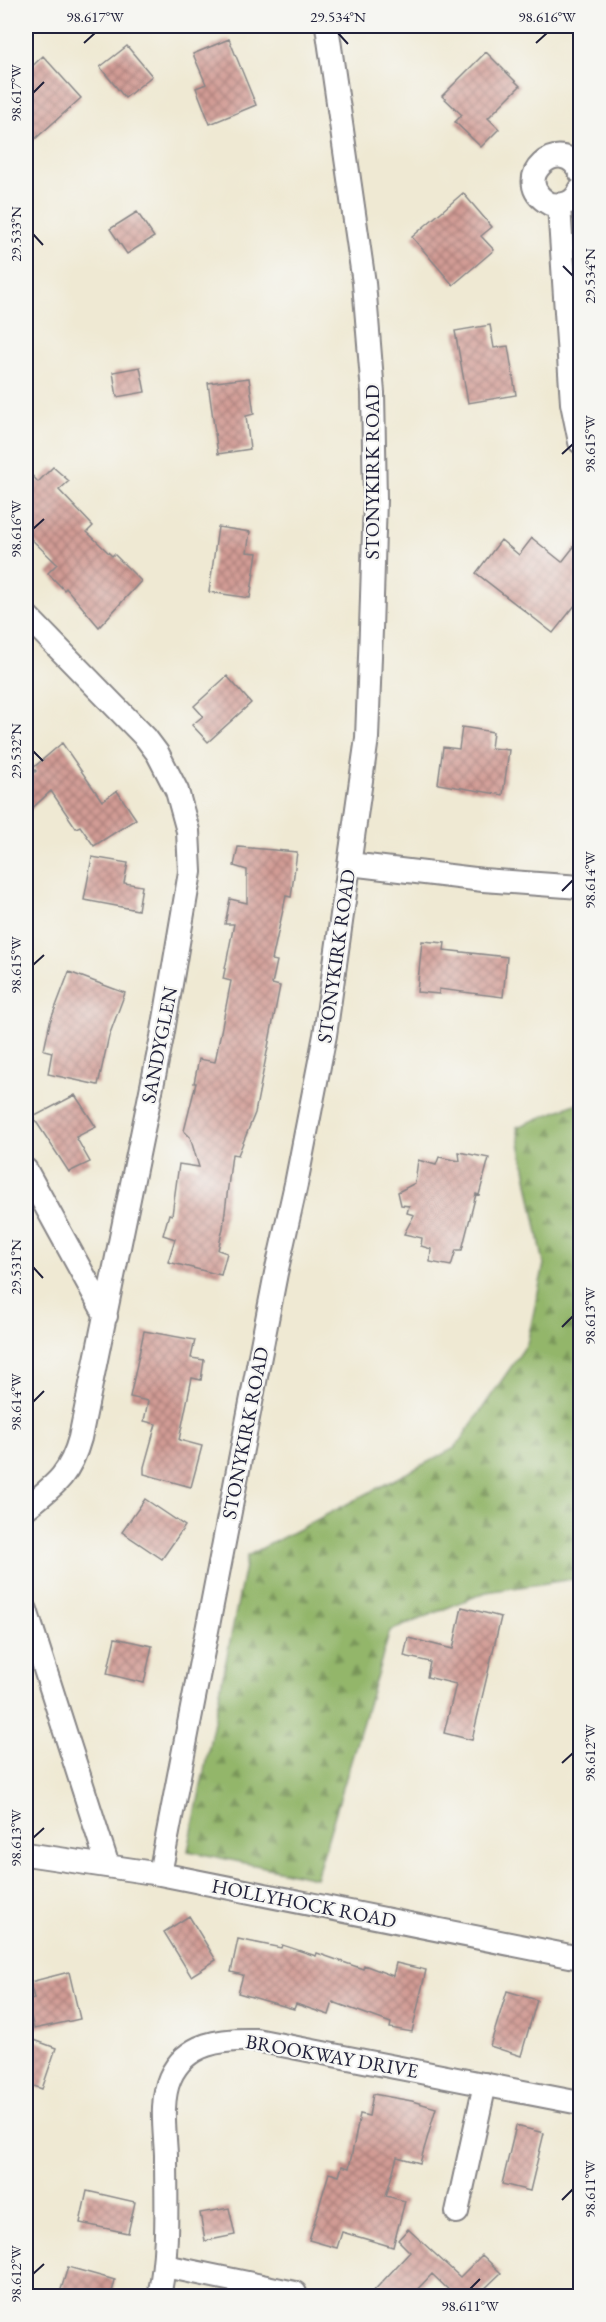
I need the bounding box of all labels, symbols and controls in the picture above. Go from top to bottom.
text: 98.617°W [66,7,124,26]
text: 29.534°N [310,7,366,26]
text: 98.616°W [518,7,576,26]
text: 98.617°W [6,64,25,122]
text: 29.533°N [6,206,25,262]
text: 29.534°N [580,248,599,304]
street label: STONYKIRK ROAD [359,384,385,560]
text: 98.615°W [580,415,599,473]
text: 98.616°W [6,500,25,558]
text: 29.532°N [6,723,25,779]
text: 98.614°W [580,851,599,909]
street label: STONYKIRK ROAD [311,867,361,1045]
text: 98.615°W [6,936,25,994]
street label: SANDYGLEN [135,984,183,1105]
text: 29.531°N [6,1239,25,1295]
text: 98.613°W [580,1287,599,1345]
street label: STONYKIRK ROAD [216,1345,274,1521]
text: 98.614°W [6,1373,25,1431]
text: 98.612°W [580,1724,599,1782]
text: 98.613°W [6,1809,25,1867]
street label: HOLLYHOCK ROAD [209,1872,399,1934]
street label: BROOKWAY DRIVE [244,2028,420,2084]
text: 98.611°W [580,2160,599,2218]
text: 98.612°W [6,2245,25,2303]
text: 98.611°W [441,2296,499,2315]

